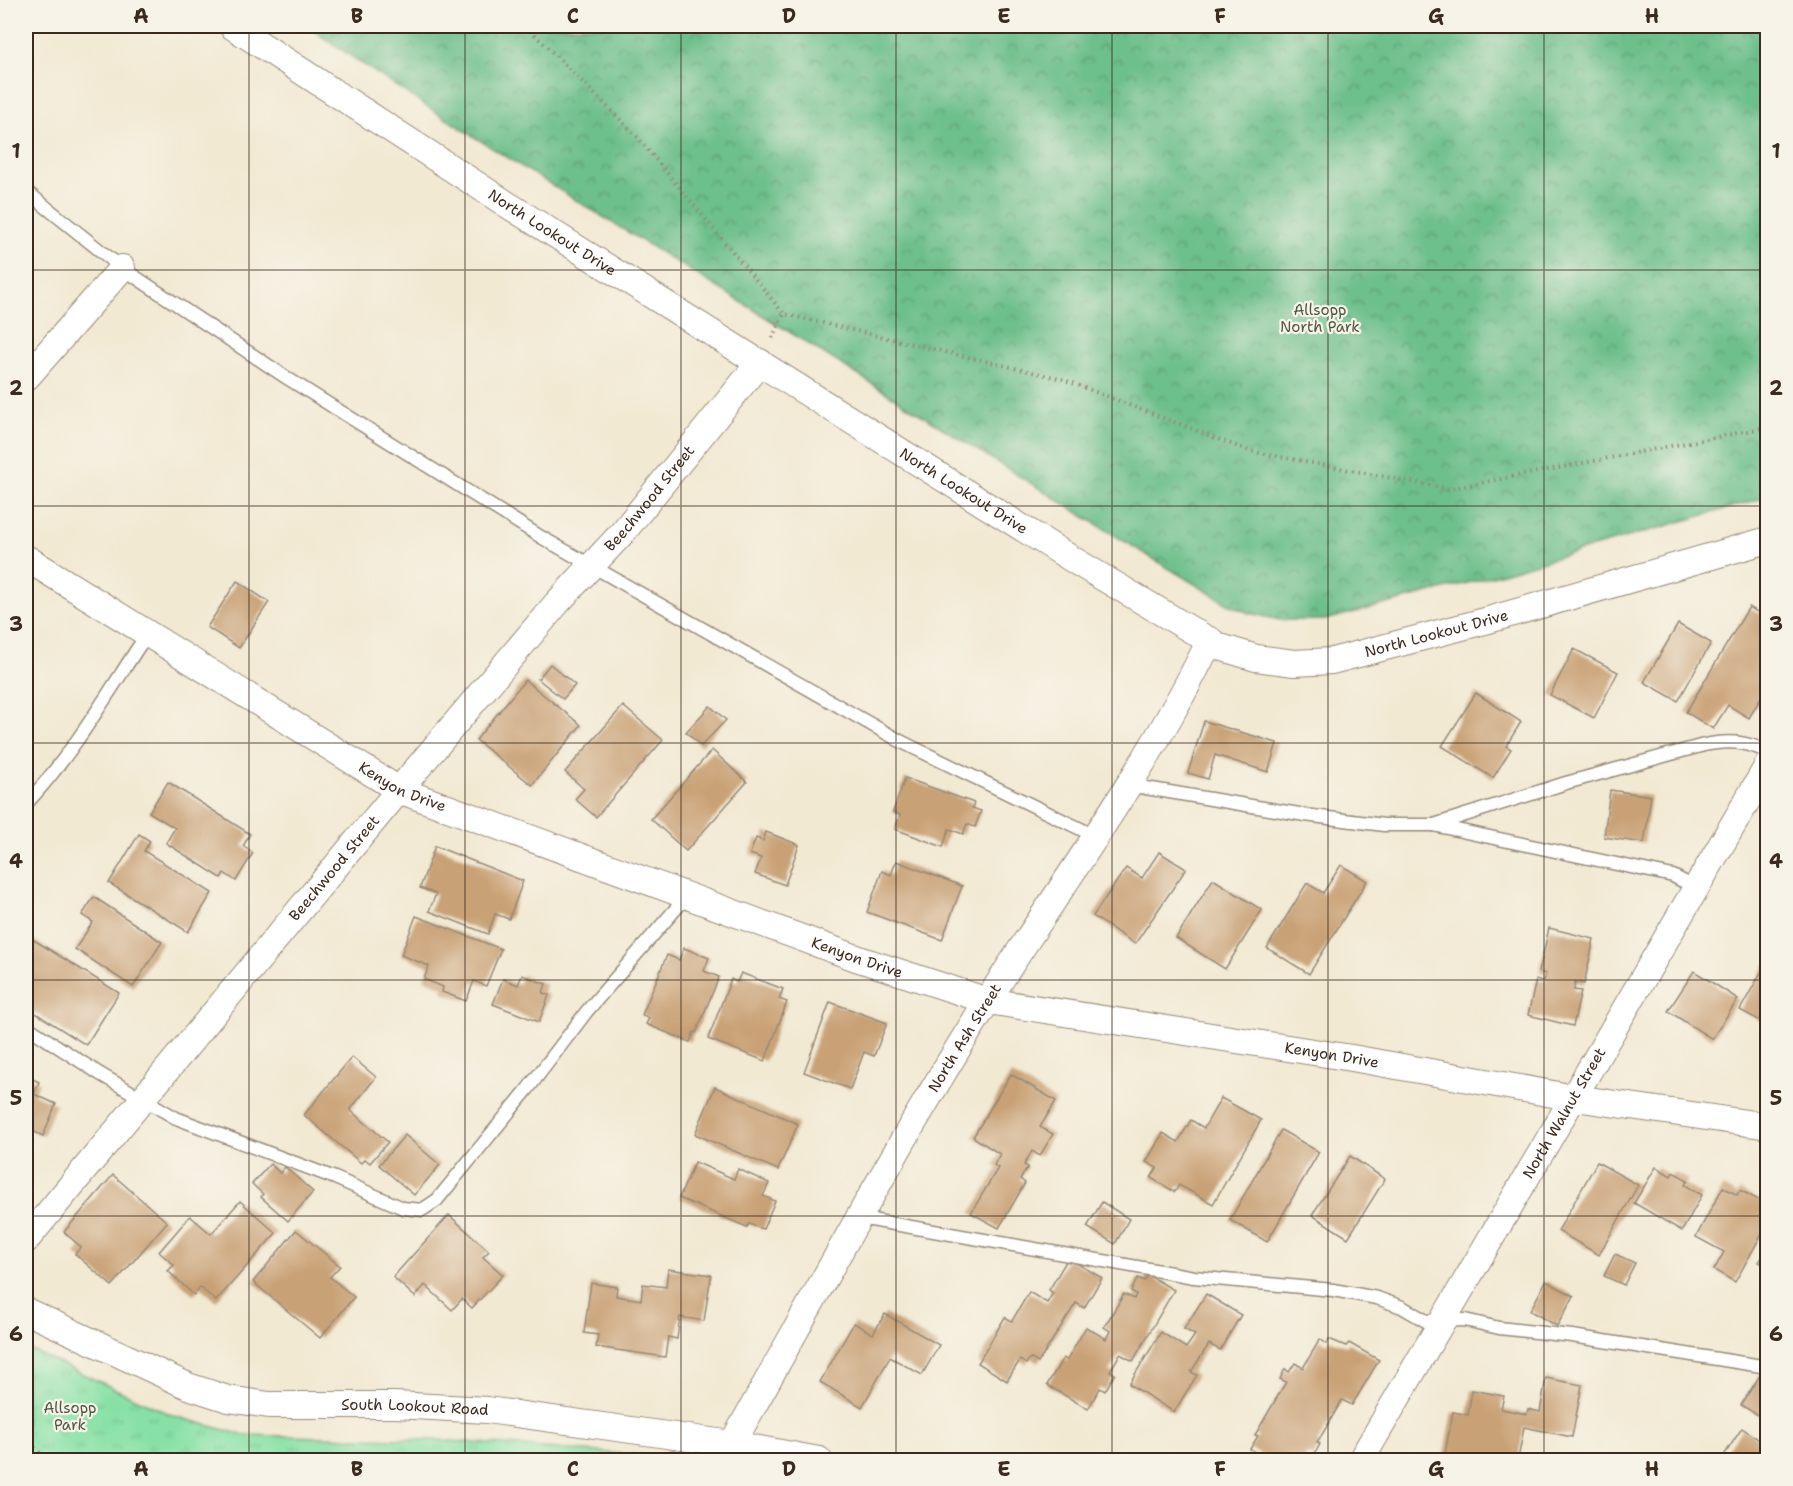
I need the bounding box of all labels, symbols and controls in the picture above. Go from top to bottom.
text: A [133,3,149,29]
text: B [351,3,363,29]
text: C [567,3,579,29]
text: D [782,3,796,29]
text: E [997,3,1011,29]
text: F [1214,3,1226,29]
text: G [1428,3,1444,29]
text: H [1645,3,1659,29]
text: 1 [11,138,21,164]
text: 1 [1771,138,1781,164]
street label: North Lookout Drive [484,185,620,280]
park label: Allsopp North Park [1280,300,1360,337]
text: 2 [9,375,23,401]
text: 2 [1769,375,1783,401]
street label: Beechwood Street [600,441,699,556]
street label: North Lookout Drive [896,443,1032,539]
street label: North Lookout Drive [1362,605,1510,662]
text: 3 [9,611,23,637]
text: 3 [1769,611,1783,637]
street label: Kenyon Drive [355,757,449,816]
street label: Beechwood Street [285,811,384,925]
text: 4 [9,848,23,874]
text: 4 [1769,848,1783,874]
street label: Kenyon Drive [809,932,905,983]
street label: North Ash Street [924,980,1006,1096]
street label: Kenyon Drive [1283,1038,1381,1073]
street label: North Walnut Street [1518,1044,1610,1182]
text: 5 [10,1085,22,1111]
text: 5 [1770,1085,1782,1111]
text: 6 [9,1321,23,1347]
text: 6 [1769,1321,1783,1347]
street label: South Lookout Road [341,1395,490,1420]
park label: Allsopp Park [43,1398,97,1435]
text: A [133,1456,149,1482]
text: B [351,1456,363,1482]
text: C [567,1456,579,1482]
text: D [782,1456,796,1482]
text: E [997,1456,1011,1482]
text: F [1214,1456,1226,1482]
text: G [1428,1456,1444,1482]
text: H [1645,1456,1659,1482]

